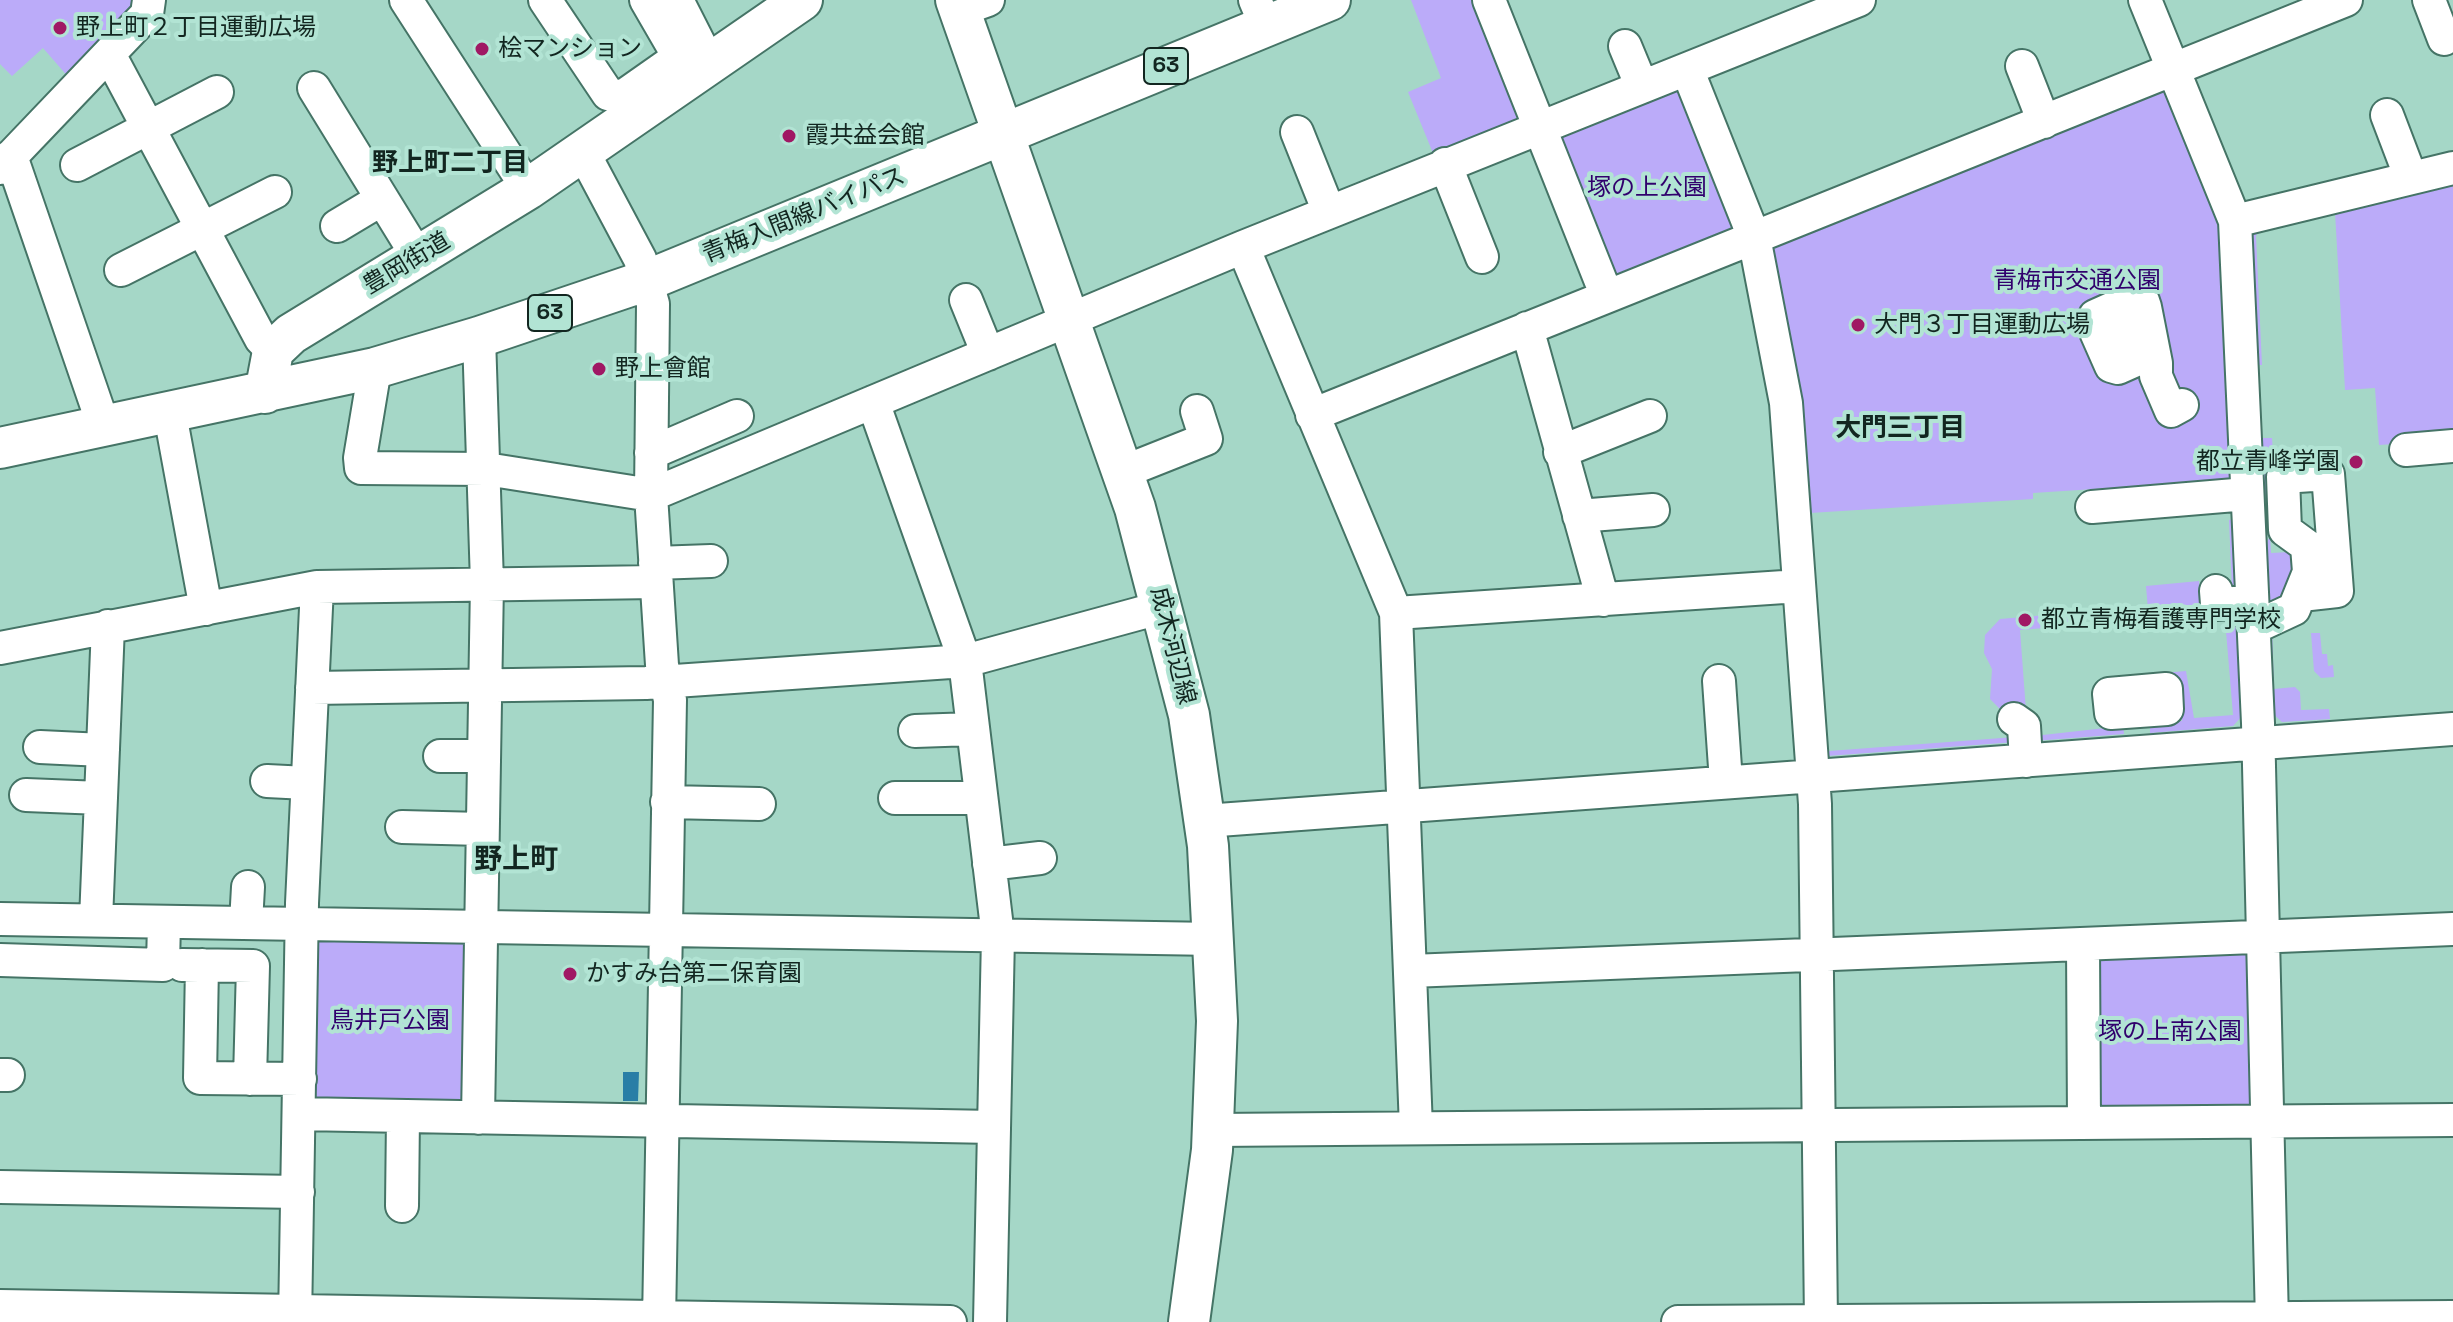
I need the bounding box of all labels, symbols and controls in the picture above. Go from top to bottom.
place label: 野上町２丁目運動広場 [76,14,316,42]
marker: 野上町２丁目運動広場 [51,19,69,37]
place label: 桧マンション [498,35,642,63]
marker: 桧マンション [473,40,491,58]
road number: 63 [1144,48,1188,84]
place label: 霞共益会館 [805,122,925,150]
marker: 霞共益会館 [780,127,798,145]
district label: 野上町二丁目 [372,148,528,180]
street label: 青梅入間線バイパス [698,162,910,270]
park label: 塚の上公園 [1587,174,1707,202]
street label: 豊岡街道 [358,227,456,301]
park label: 青梅市交通公園 [1993,267,2161,295]
road number: 63 [528,295,572,331]
place label: 大門３丁目運動広場 [1874,311,2090,339]
marker: 大門３丁目運動広場 [1849,316,1867,334]
place label: 野上會館 [615,355,711,383]
marker: 野上會館 [590,360,608,378]
district label: 大門三丁目 [1835,413,1965,445]
place label: 都立青峰学園 [2196,448,2340,476]
marker: 都立青峰学園 [2347,453,2365,471]
street label: 成木河辺線 [1144,584,1200,708]
place label: 都立青梅看護専門学校 [2041,606,2281,634]
marker: 都立青梅看護専門学校 [2016,611,2034,629]
district label: 野上町 [474,843,558,877]
place label: かすみ台第二保育園 [586,960,802,988]
marker: かすみ台第二保育園 [561,965,579,983]
park label: 鳥井戸公園 [330,1007,450,1035]
park label: 塚の上南公園 [2098,1018,2242,1046]

